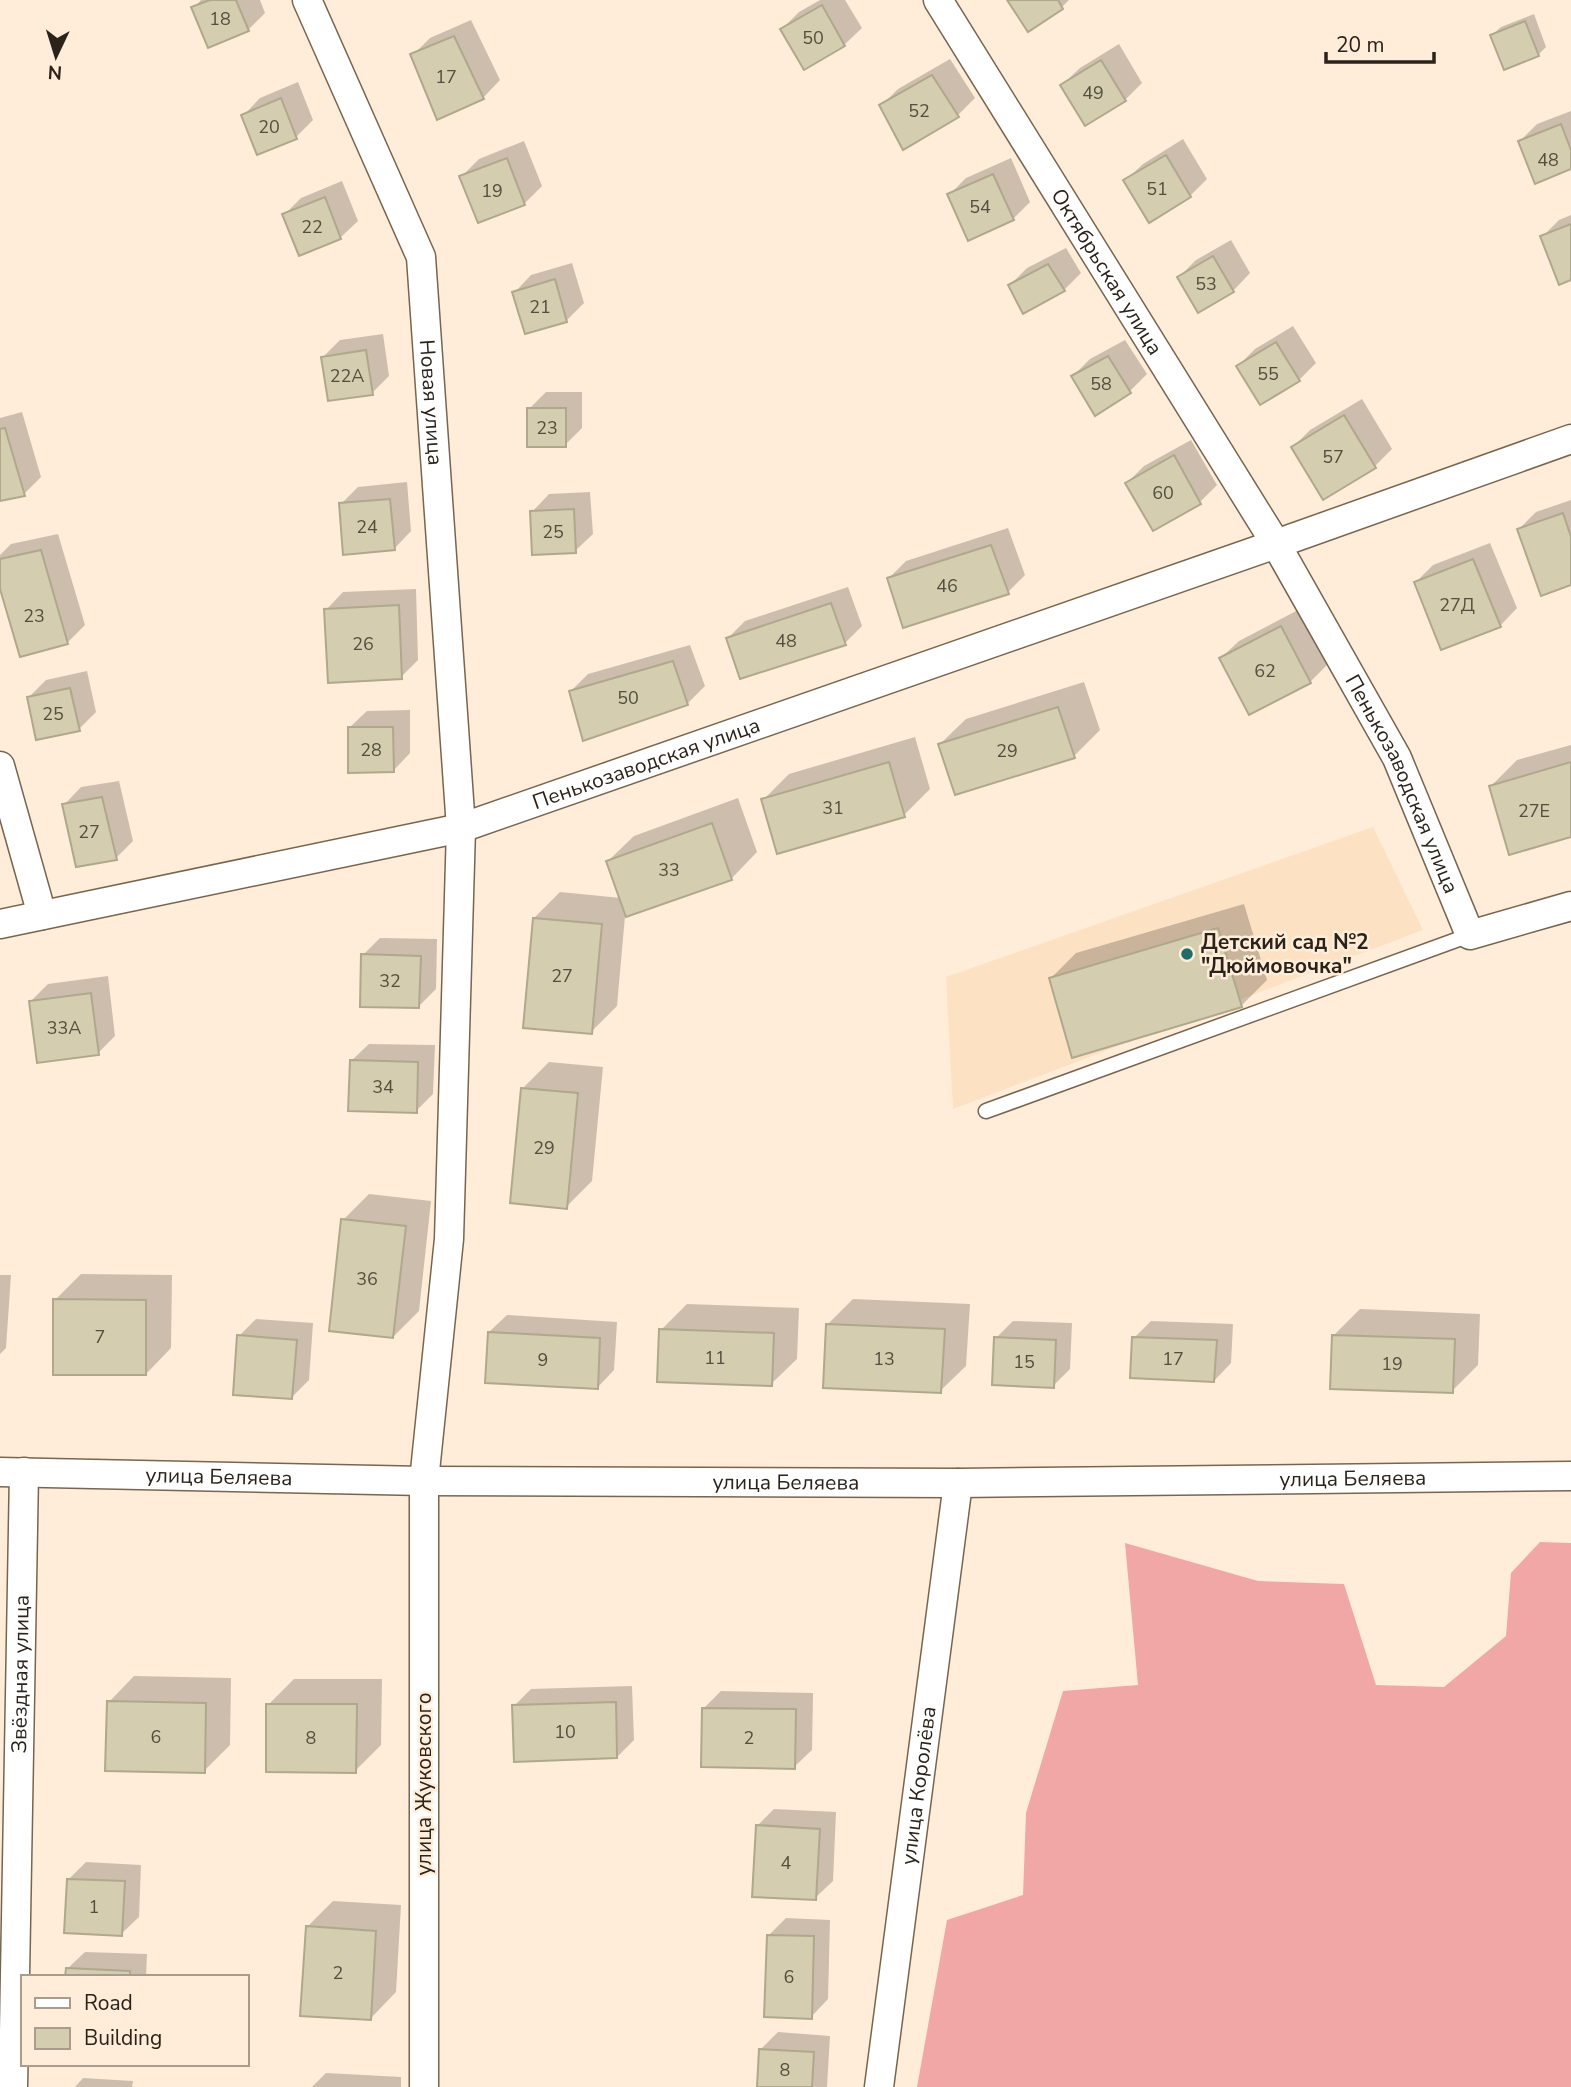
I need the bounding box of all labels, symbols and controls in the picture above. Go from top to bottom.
house number: 18 [209,7,231,31]
north arrow [21,21,91,91]
scale bar [1326,21,1434,65]
house number: 50 [802,26,824,50]
text: 20 m [1336,31,1385,59]
text: N [47,58,63,85]
house number: 17 [435,65,457,89]
house number: 49 [1082,81,1104,105]
house number: 52 [908,99,930,123]
house number: 20 [258,115,280,139]
house number: 48 [1537,148,1559,172]
house number: 51 [1146,177,1168,201]
house number: 19 [481,179,503,203]
street label: Октябрьская улица [1045,183,1169,360]
house number: 54 [969,195,991,219]
house number: 22 [301,215,323,239]
house number: 53 [1195,272,1217,296]
house number: 21 [529,295,551,319]
street label: Новая улица [413,339,450,466]
house number: 55 [1257,362,1279,386]
house number: 22А [330,364,364,388]
house number: 58 [1090,372,1112,396]
house number: 23 [536,416,558,440]
house number: 57 [1322,445,1344,469]
house number: 60 [1152,481,1174,505]
house number: 24 [356,515,378,539]
house number: 25 [542,520,564,544]
house number: 46 [936,574,958,598]
house number: 27Д [1439,593,1475,617]
house number: 23 [23,604,45,628]
house number: 48 [775,629,797,653]
house number: 26 [352,632,374,656]
house number: 62 [1254,659,1276,683]
street label: Пенькозаводская улица [1339,669,1465,898]
house number: 50 [617,686,639,710]
house number: 25 [42,702,64,726]
street label: Пенькозаводская улица [529,711,764,816]
house number: 28 [360,738,382,762]
house number: 29 [996,739,1018,763]
house number: 31 [822,796,844,820]
house number: 27Е [1518,799,1550,823]
house number: 27 [78,820,100,844]
house number: 33 [658,858,680,882]
place label: Детский сад №2 "Дюймовочка" [1201,928,1369,980]
marker: Детский сад №2 "Дюймовочка" [1179,946,1195,962]
house number: 27 [551,964,573,988]
house number: 32 [379,969,401,993]
house number: 33А [47,1016,81,1040]
house number: 34 [372,1075,394,1099]
house number: 29 [533,1136,555,1160]
house number: 36 [356,1267,378,1291]
house number: 7 [95,1325,105,1349]
house number: 11 [704,1346,726,1370]
house number: 13 [873,1347,895,1371]
house number: 17 [1162,1347,1184,1371]
house number: 9 [538,1348,548,1372]
house number: 15 [1013,1350,1035,1374]
house number: 19 [1381,1352,1403,1376]
street label: улица Беляева [145,1461,293,1492]
street label: улица Беляева [1279,1464,1426,1493]
street label: улица Беляева [712,1468,859,1497]
street label: Звёздная улица [5,1595,36,1754]
street label: улица Жуковского [410,1692,438,1876]
street label: улица Королёва [894,1705,943,1867]
house number: 10 [554,1720,576,1744]
house number: 6 [151,1725,161,1749]
house number: 8 [306,1726,316,1750]
house number: 2 [744,1726,754,1750]
house number: 4 [781,1851,792,1875]
house number: 1 [89,1895,99,1919]
house number: 2 [333,1961,343,1985]
house number: 6 [784,1965,794,1989]
legend [21,1975,248,2066]
text: Road [84,1989,133,2017]
text: Building [84,2024,162,2052]
house number: 8 [780,2058,790,2082]

